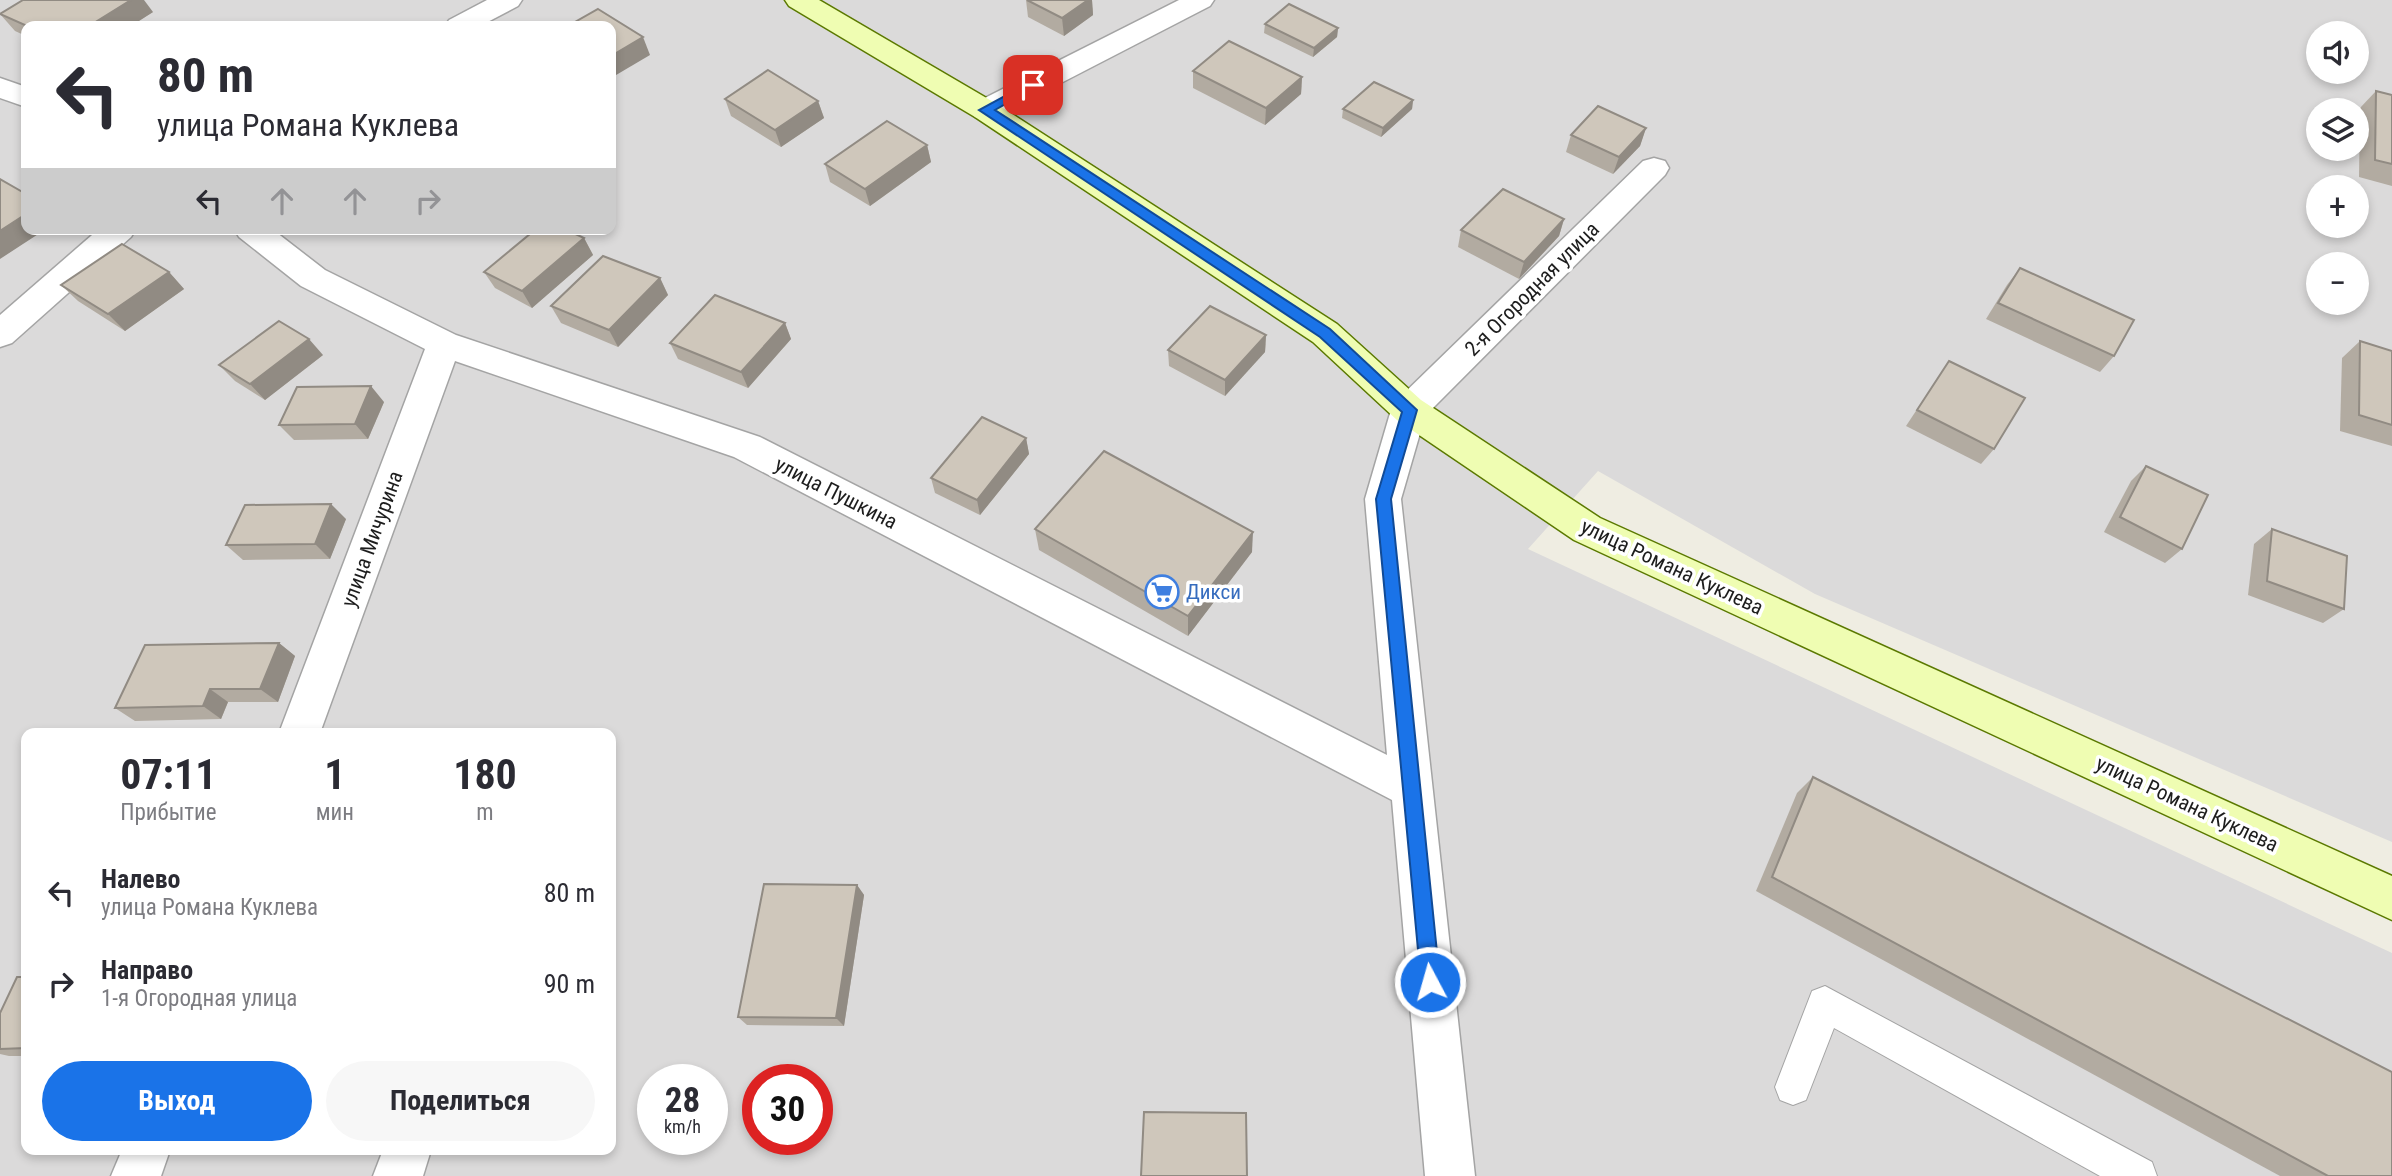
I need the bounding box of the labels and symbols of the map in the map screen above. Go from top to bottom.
pin [1003,55,1063,115]
street label: 2-я Огородная улица [1460,217,1604,361]
street label: улица Пушкина [771,452,901,534]
street label: улица Мичурина [336,468,408,610]
street label: улица Романа Куклева [1577,514,1767,620]
supermarket icon: Дикси [1143,573,1181,611]
place label: Дикси [1186,580,1241,604]
street label: улица Романа Куклева [2092,751,2282,857]
position arrow [1393,945,1467,1019]
speed limit sign: 30 [742,1064,833,1155]

